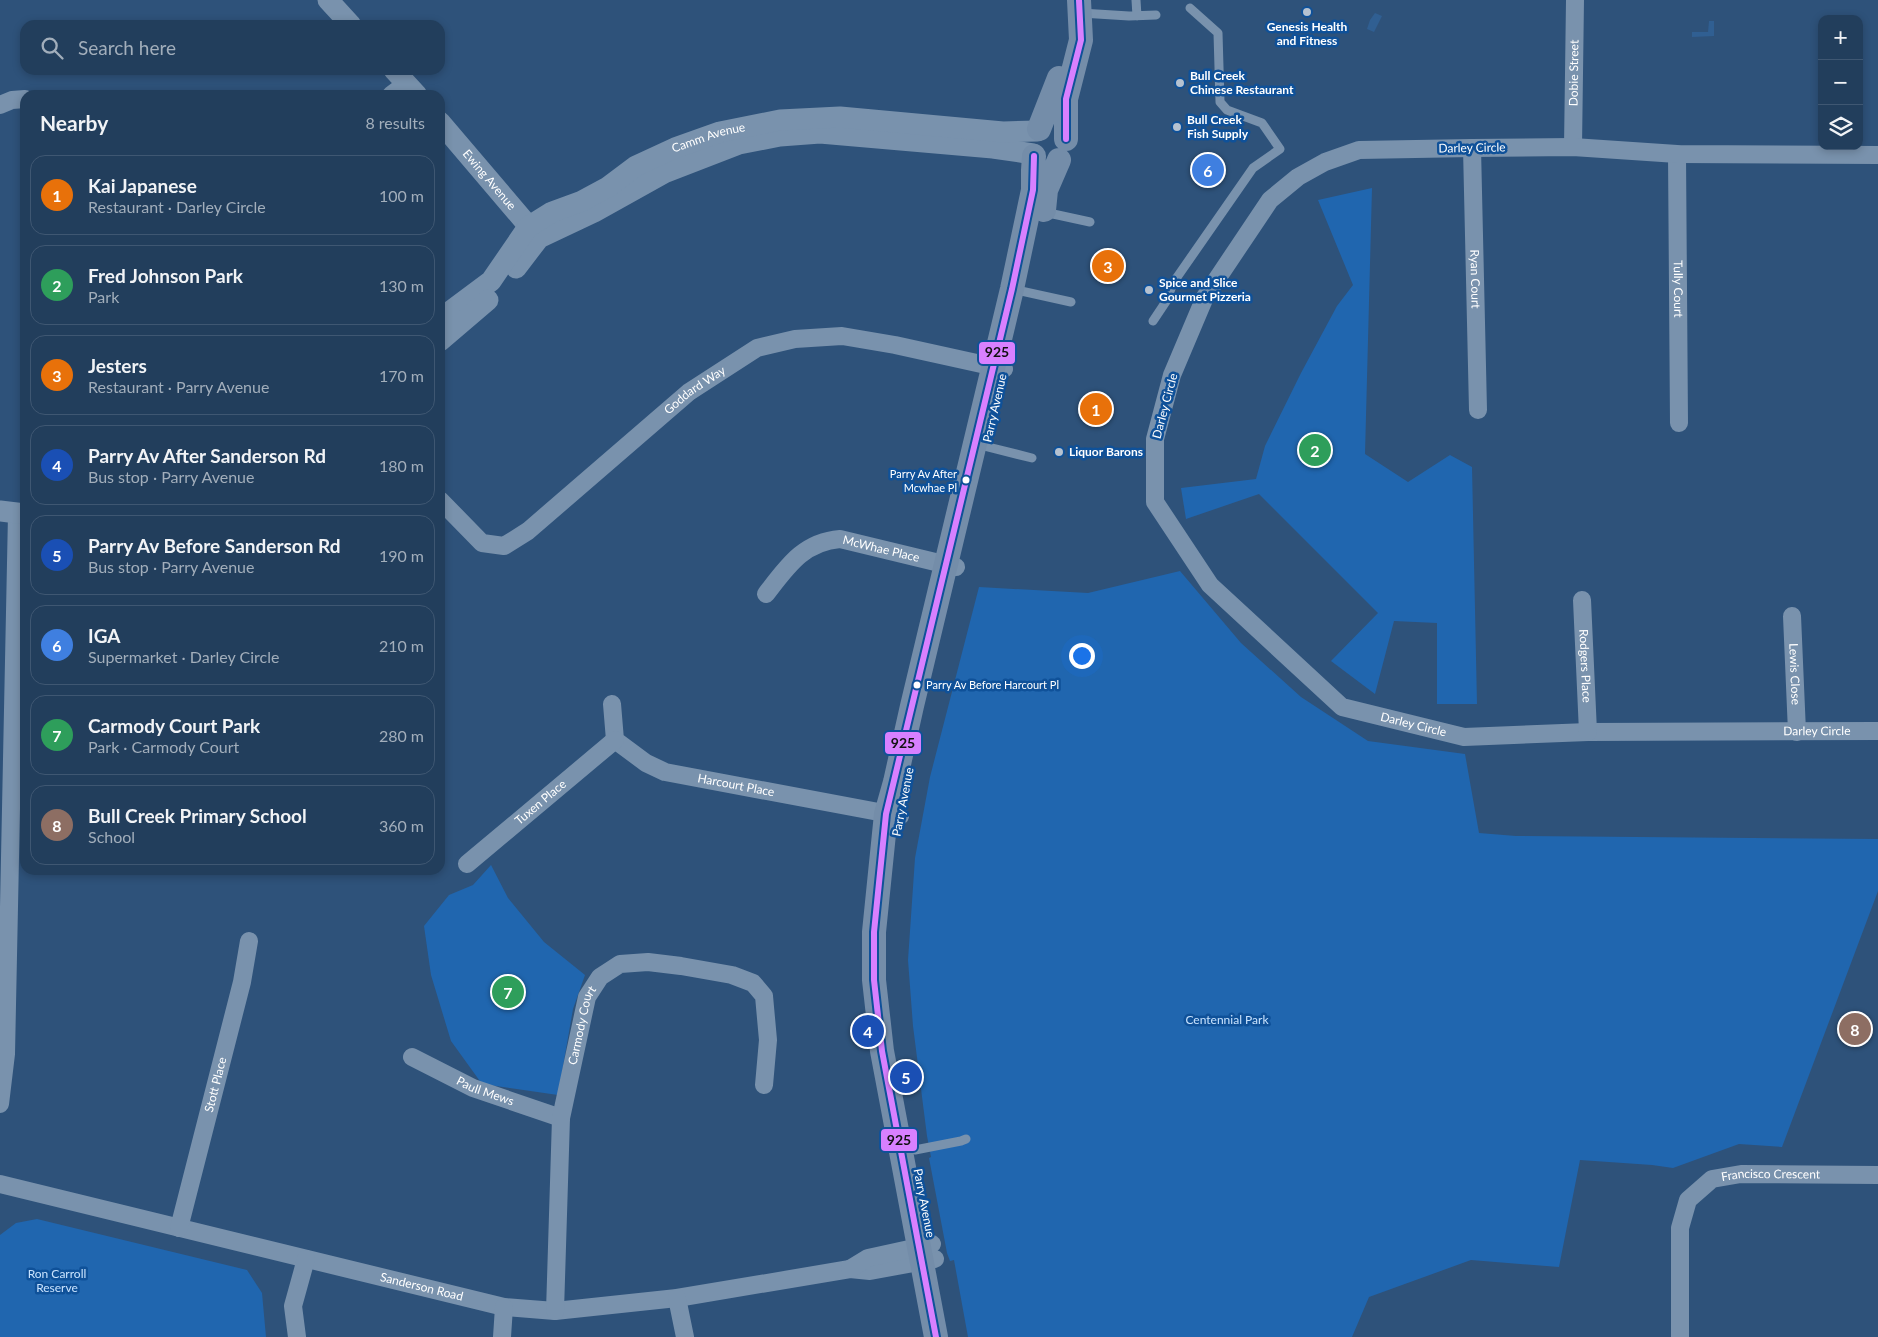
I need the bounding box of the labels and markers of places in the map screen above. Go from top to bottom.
marker: Genesis Health and Fitness [1301,6,1313,18]
place label: Genesis Health and Fitness [1267,19,1347,48]
place label: Bull Creek Chinese Restaurant [1190,68,1294,97]
marker: Bull Creek Chinese Restaurant [1174,77,1186,89]
place label: Bull Creek Fish Supply [1187,112,1249,141]
marker: Bull Creek Fish Supply [1171,121,1183,133]
pin: 6 [1192,151,1224,189]
pin: 3 [1092,247,1124,285]
place label: Spice and Slice Gourmet Pizzeria [1159,275,1251,304]
marker: Spice and Slice Gourmet Pizzeria [1143,284,1155,296]
pin: 1 [1080,390,1112,428]
pin: 2 [1299,431,1331,469]
place label: Liquor Barons [1069,444,1143,459]
marker: Liquor Barons [1053,446,1065,458]
place label: Parry Av After Mcwhae Pl [890,467,957,494]
marker: Parry Av After Mcwhae Pl [961,475,971,485]
place label: Parry Av Before Harcourt Pl [926,678,1059,691]
marker: Parry Av Before Harcourt Pl [912,680,922,690]
pin: 7 [492,973,524,1011]
pin: 8 [1839,1010,1871,1048]
pin: 4 [852,1012,884,1050]
pin: 5 [890,1058,922,1096]

